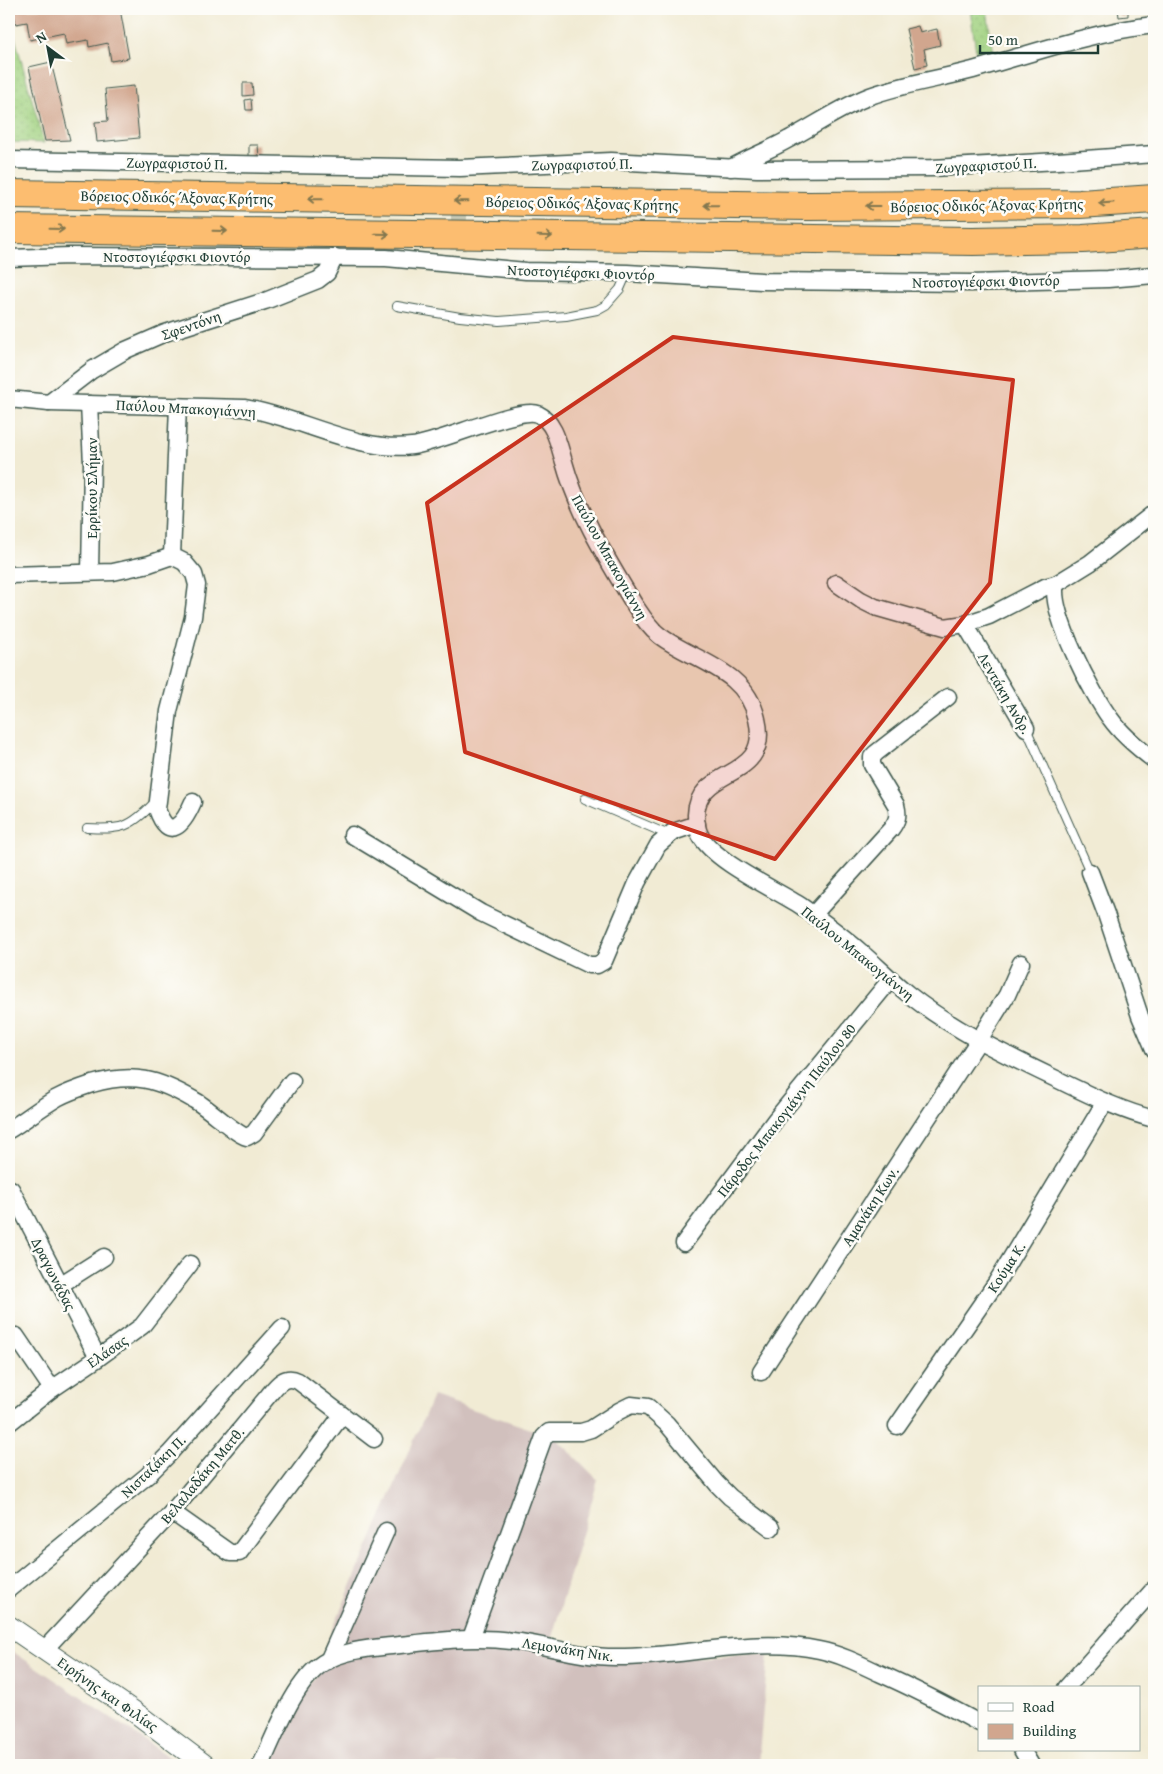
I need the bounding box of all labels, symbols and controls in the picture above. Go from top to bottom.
north arrow [22,22,72,72]
scale bar [980,22,1098,54]
text: N [32,26,51,48]
text: 50 m [988,29,1019,50]
street label: Ζωγραφιστού Π. [126,152,228,174]
street label: Ζωγραφιστού Π. [935,152,1037,178]
street label: Ζωγραφιστού Π. [531,153,633,175]
street label: Βόρειος Οδικός Άξονας Κρήτης [80,185,274,209]
street label: Βόρειος Οδικός Άξονας Κρήτης [485,191,679,215]
street label: Βόρειος Οδικός Άξονας Κρήτης [890,193,1084,217]
one-way arrow [307,194,324,204]
one-way arrow [453,196,469,206]
one-way arrow [1098,198,1114,207]
one-way arrow [703,200,719,210]
one-way arrow [865,201,882,211]
one-way arrow [49,224,65,234]
one-way arrow [212,227,228,236]
one-way arrow [374,229,390,238]
one-way arrow [536,231,553,241]
street label: Ντοστογιέφσκι Φιοντόρ [103,246,251,267]
street label: Ντοστογιέφσκι Φιοντόρ [507,259,655,285]
street label: Ντοστογιέφσκι Φιοντόρ [912,269,1060,293]
street label: Σφεντόνη [158,305,224,345]
street label: Παύλου Μπακογιάννη [116,394,256,422]
street label: Ερρίκου Σλήμαν [81,437,102,539]
street label: Παύλου Μπακογιάννη [567,491,653,623]
street label: Λεντάκη Ανδρ. [973,648,1037,738]
street label: Παύλου Μπακογιάννη [797,901,919,1005]
street label: Πάροδος Μπακογιάννη Παύλου 80 [712,1019,860,1201]
street label: Αμανάκη Κων. [836,1162,904,1250]
street label: Δραγωνάδας [27,1234,82,1315]
street label: Κούμα Κ. [982,1238,1030,1296]
street label: Ελάσας [82,1329,132,1373]
street label: Βελαλαδάκη Ματθ. [155,1422,249,1528]
street label: Νισταζάκη Π. [116,1430,190,1502]
street label: Λεμονάκη Νικ. [521,1631,615,1667]
street label: Ειρήνης και Φιλίας [53,1651,163,1737]
legend [978,1686,1140,1752]
text: Road [1023,1696,1054,1717]
text: Building [1023,1720,1077,1741]

